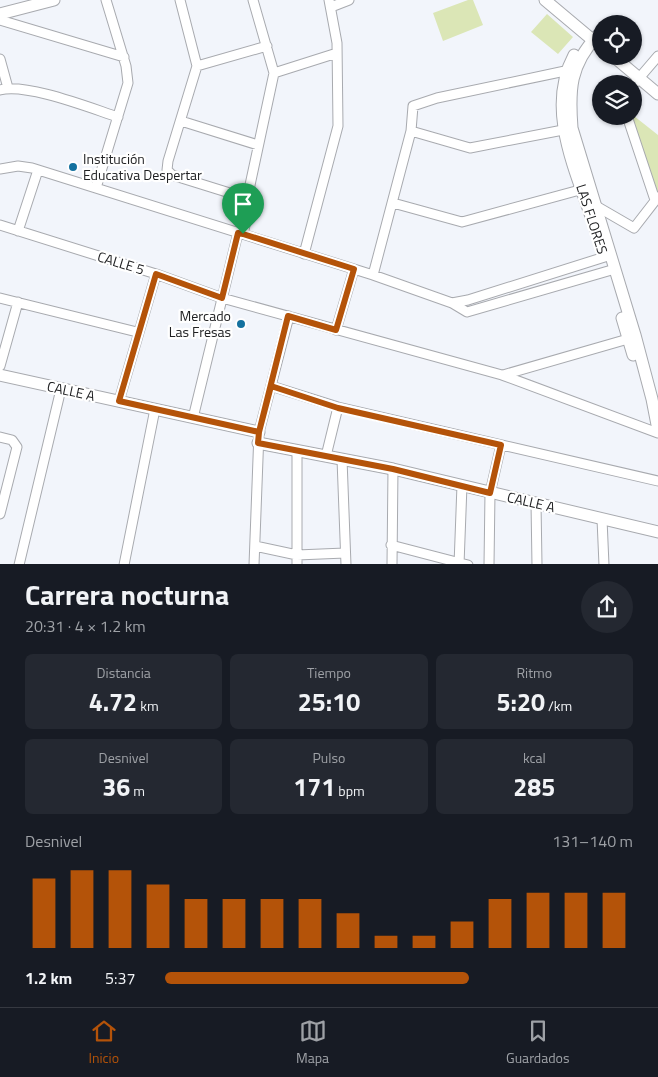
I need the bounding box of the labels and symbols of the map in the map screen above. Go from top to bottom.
place label: Institución Educativa Despertar [83,148,202,185]
marker: Institución Educativa Despertar [67,161,79,173]
street label: LAS FLORES [571,181,614,257]
pin [222,183,264,234]
street label: CALLE 5 [95,245,147,280]
place label: Mercado Las Fresas [169,305,231,342]
marker: Mercado Las Fresas [235,318,247,330]
street label: CALLE A [45,375,98,406]
street label: CALLE A [505,486,558,517]

